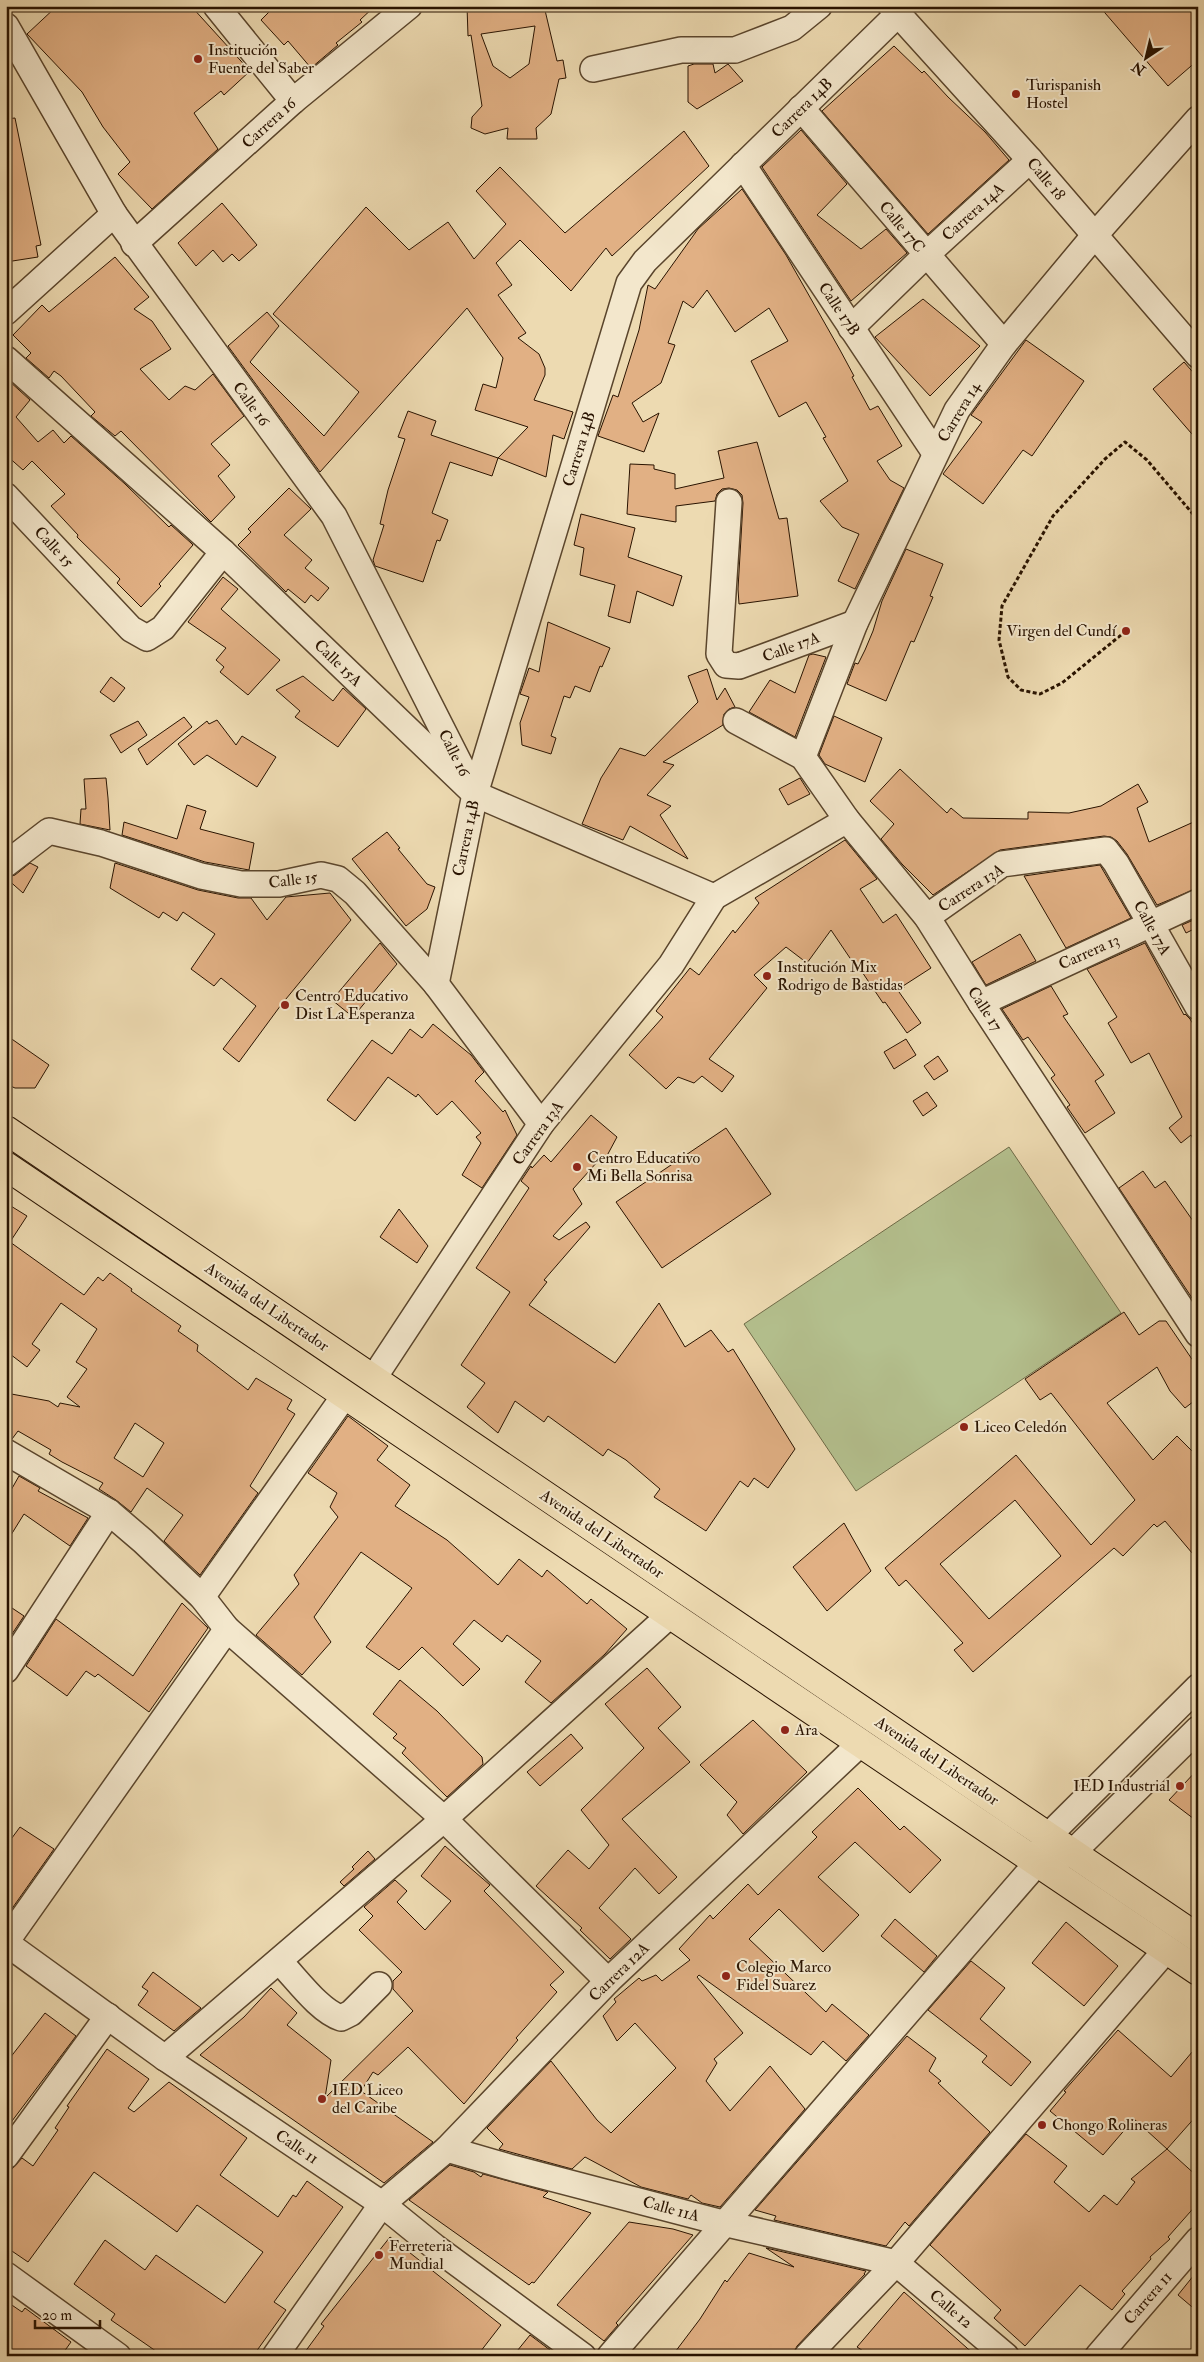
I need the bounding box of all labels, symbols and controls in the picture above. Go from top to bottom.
north arrow [1122,32,1172,82]
place label: Institución Fuente del Saber [208,40,314,78]
marker: Institución Fuente del Saber [192,53,204,65]
text: N [1128,57,1150,79]
street label: Carrera 14B [767,74,837,142]
place label: Turispanish Hostel [1026,75,1102,113]
marker: Turispanish Hostel [1010,88,1022,100]
street label: Carrera 16 [238,93,301,153]
street label: Calle 18 [1022,154,1070,205]
street label: Carrera 14A [938,179,1008,245]
street label: Calle 17C [875,197,929,257]
street label: Calle 17B [814,279,864,339]
street label: Carrera 14 [933,377,986,446]
street label: Calle 16 [228,378,274,431]
street label: Carrera 14B [558,409,600,489]
street label: Calle 15 [30,522,78,572]
place label: Virgen del Cundí [1006,621,1118,641]
marker: Virgen del Cundí [1120,625,1132,637]
street label: Calle 17A [760,627,822,667]
street label: Calle 15A [310,635,366,691]
street label: Calle 16 [434,726,475,781]
street label: Carrera 14B [448,798,484,878]
street label: Carrera 13A [934,859,1008,917]
street label: Calle 15 [267,867,319,893]
street label: Calle 17A [1129,897,1175,959]
street label: Carrera 13 [1055,930,1123,974]
place label: Institución Mix Rodrigo de Bastidas [777,957,903,995]
marker: Institución Mix Rodrigo de Bastidas [761,970,773,982]
street label: Calle 17 [963,983,1007,1036]
place label: Centro Educativo Dist La Esperanza [295,986,415,1025]
marker: Centro Educativo Dist La Esperanza [279,999,291,1011]
street label: Carrera 13A [508,1097,568,1169]
place label: Centro Educativo Mi Bella Sonrisa [587,1148,701,1186]
marker: Centro Educativo Mi Bella Sonrisa [571,1161,583,1173]
street label: Avenida del Libertador [200,1258,333,1356]
place label: Liceo Celedón [974,1417,1067,1437]
marker: Liceo Celedón [958,1421,970,1433]
street label: Avenida del Libertador [535,1485,668,1583]
street label: Avenida del Libertador [870,1712,1003,1810]
place label: Ara [794,1720,818,1740]
marker: Ara [779,1724,791,1736]
place label: IED Industrial [1073,1776,1170,1796]
marker: IED Industrial [1174,1780,1186,1792]
street label: Carrera 12A [584,1938,654,2006]
place label: Colegio Marco Fidel Suarez [736,1957,831,1995]
marker: Colegio Marco Fidel Suarez [720,1970,732,1982]
place label: IED Liceo del Caribe [332,2080,403,2118]
marker: IED Liceo del Caribe [316,2093,328,2105]
place label: Chongo Rolineras [1052,2115,1167,2135]
marker: Chongo Rolineras [1036,2119,1048,2131]
street label: Calle 11 [272,2125,322,2169]
street label: Calle 11A [640,2192,702,2226]
place label: Ferreteria Mundial [389,2236,453,2274]
marker: Ferreteria Mundial [373,2249,385,2261]
street label: Carrera 11 [1119,2267,1177,2329]
street label: Calle 12 [925,2285,977,2333]
scale bar [35,2297,100,2329]
text: 20 m [42,2306,72,2325]

